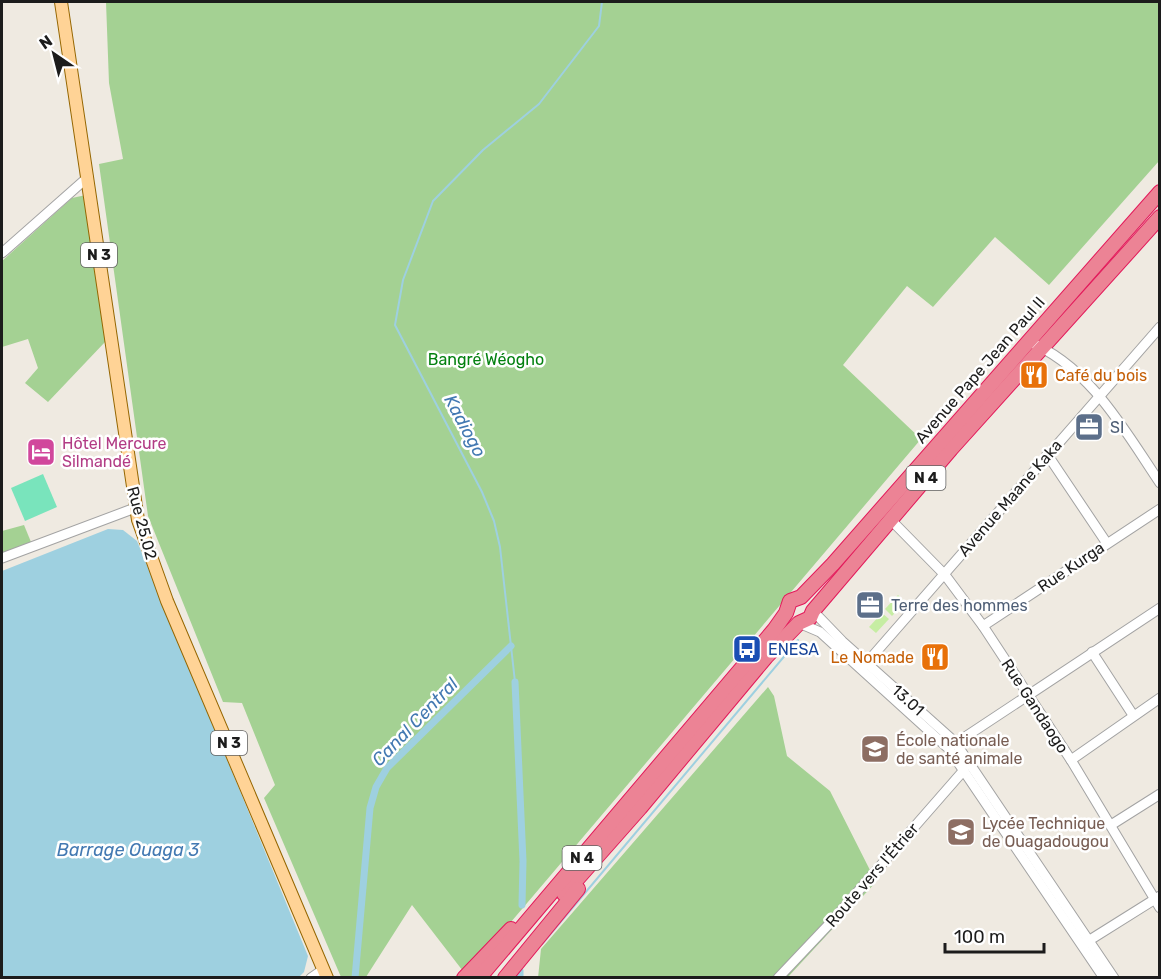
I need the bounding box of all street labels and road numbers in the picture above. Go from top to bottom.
road number: N 3 [81,243,117,267]
street label: Avenue Pape Jean Paul II [911,293,1049,447]
street label: Avenue Maane Kaka [954,436,1066,560]
road number: N 4 [906,466,946,490]
street label: Rue 25.02 [123,484,161,562]
street label: Rue Kurga [1034,538,1108,596]
street label: Rue Gandaogo [997,655,1073,757]
street label: 13.01 [888,680,928,720]
road number: N 3 [211,731,247,755]
street label: Route vers l'Étrier [822,819,922,931]
road number: N 4 [562,846,602,870]

